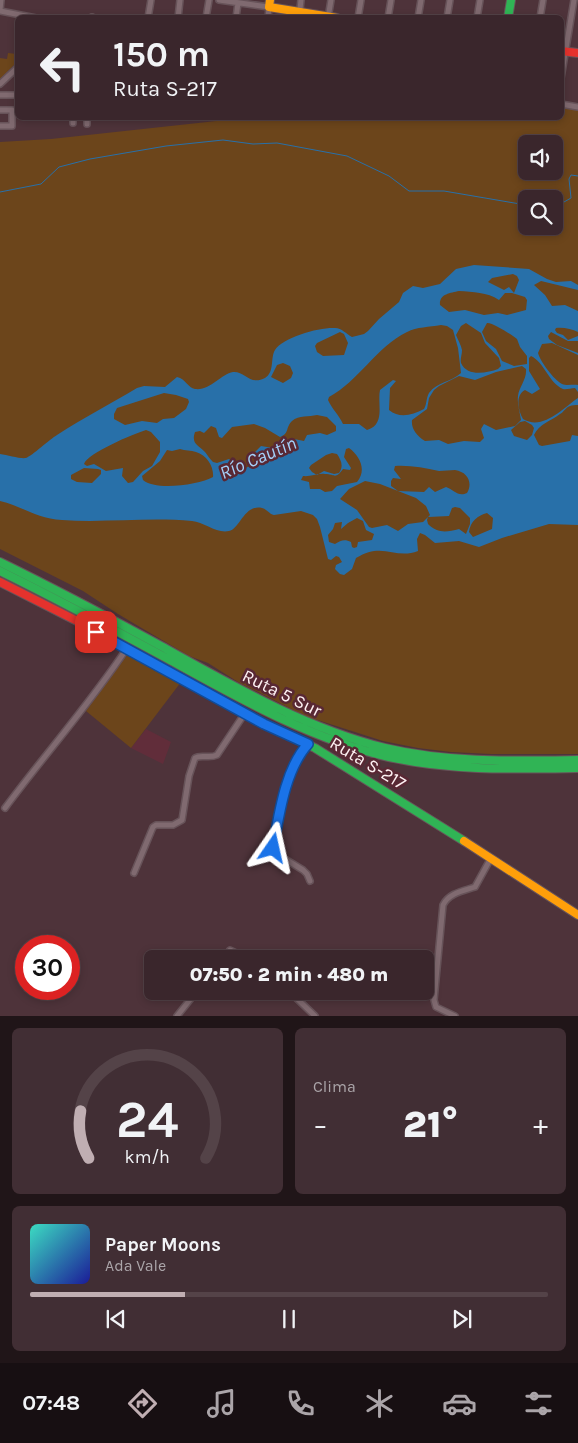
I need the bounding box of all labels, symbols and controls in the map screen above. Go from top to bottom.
text: 150 m [113,34,210,75]
icon: left [30,35,95,100]
text: Ruta S-217 [113,76,217,102]
map controls [518,135,563,235]
button: sound [518,135,563,180]
button: search [518,190,563,235]
water label: Río Cautín [216,432,300,484]
pin [75,611,117,653]
icon: arrive [82,618,110,646]
street label: Ruta 5 Sur [239,664,326,722]
street label: Ruta S-217 [326,732,410,795]
position arrow [246,821,298,873]
speed limit sign: 30 [15,935,80,1000]
text: 07:50 · 2 min · 480 m [190,964,388,986]
text: Clima [313,1077,356,1096]
text: 24 [116,1089,179,1150]
text: 21° [403,1102,458,1147]
text: − [313,1108,328,1141]
text: + [533,1108,548,1141]
text: km/h [125,1147,170,1168]
text: Paper Moons [105,1234,221,1256]
text: Ada Vale [105,1256,166,1275]
icon: previous [102,1305,130,1333]
icon: pause [275,1305,303,1333]
icon: next [448,1305,476,1333]
icon: directions [125,1386,160,1421]
icon: music [204,1386,239,1421]
icon: phone [283,1386,318,1421]
icon: climate [362,1386,397,1421]
icon: car [442,1386,477,1421]
icon: filters [521,1386,556,1421]
text: 07:48 [22,1390,80,1416]

